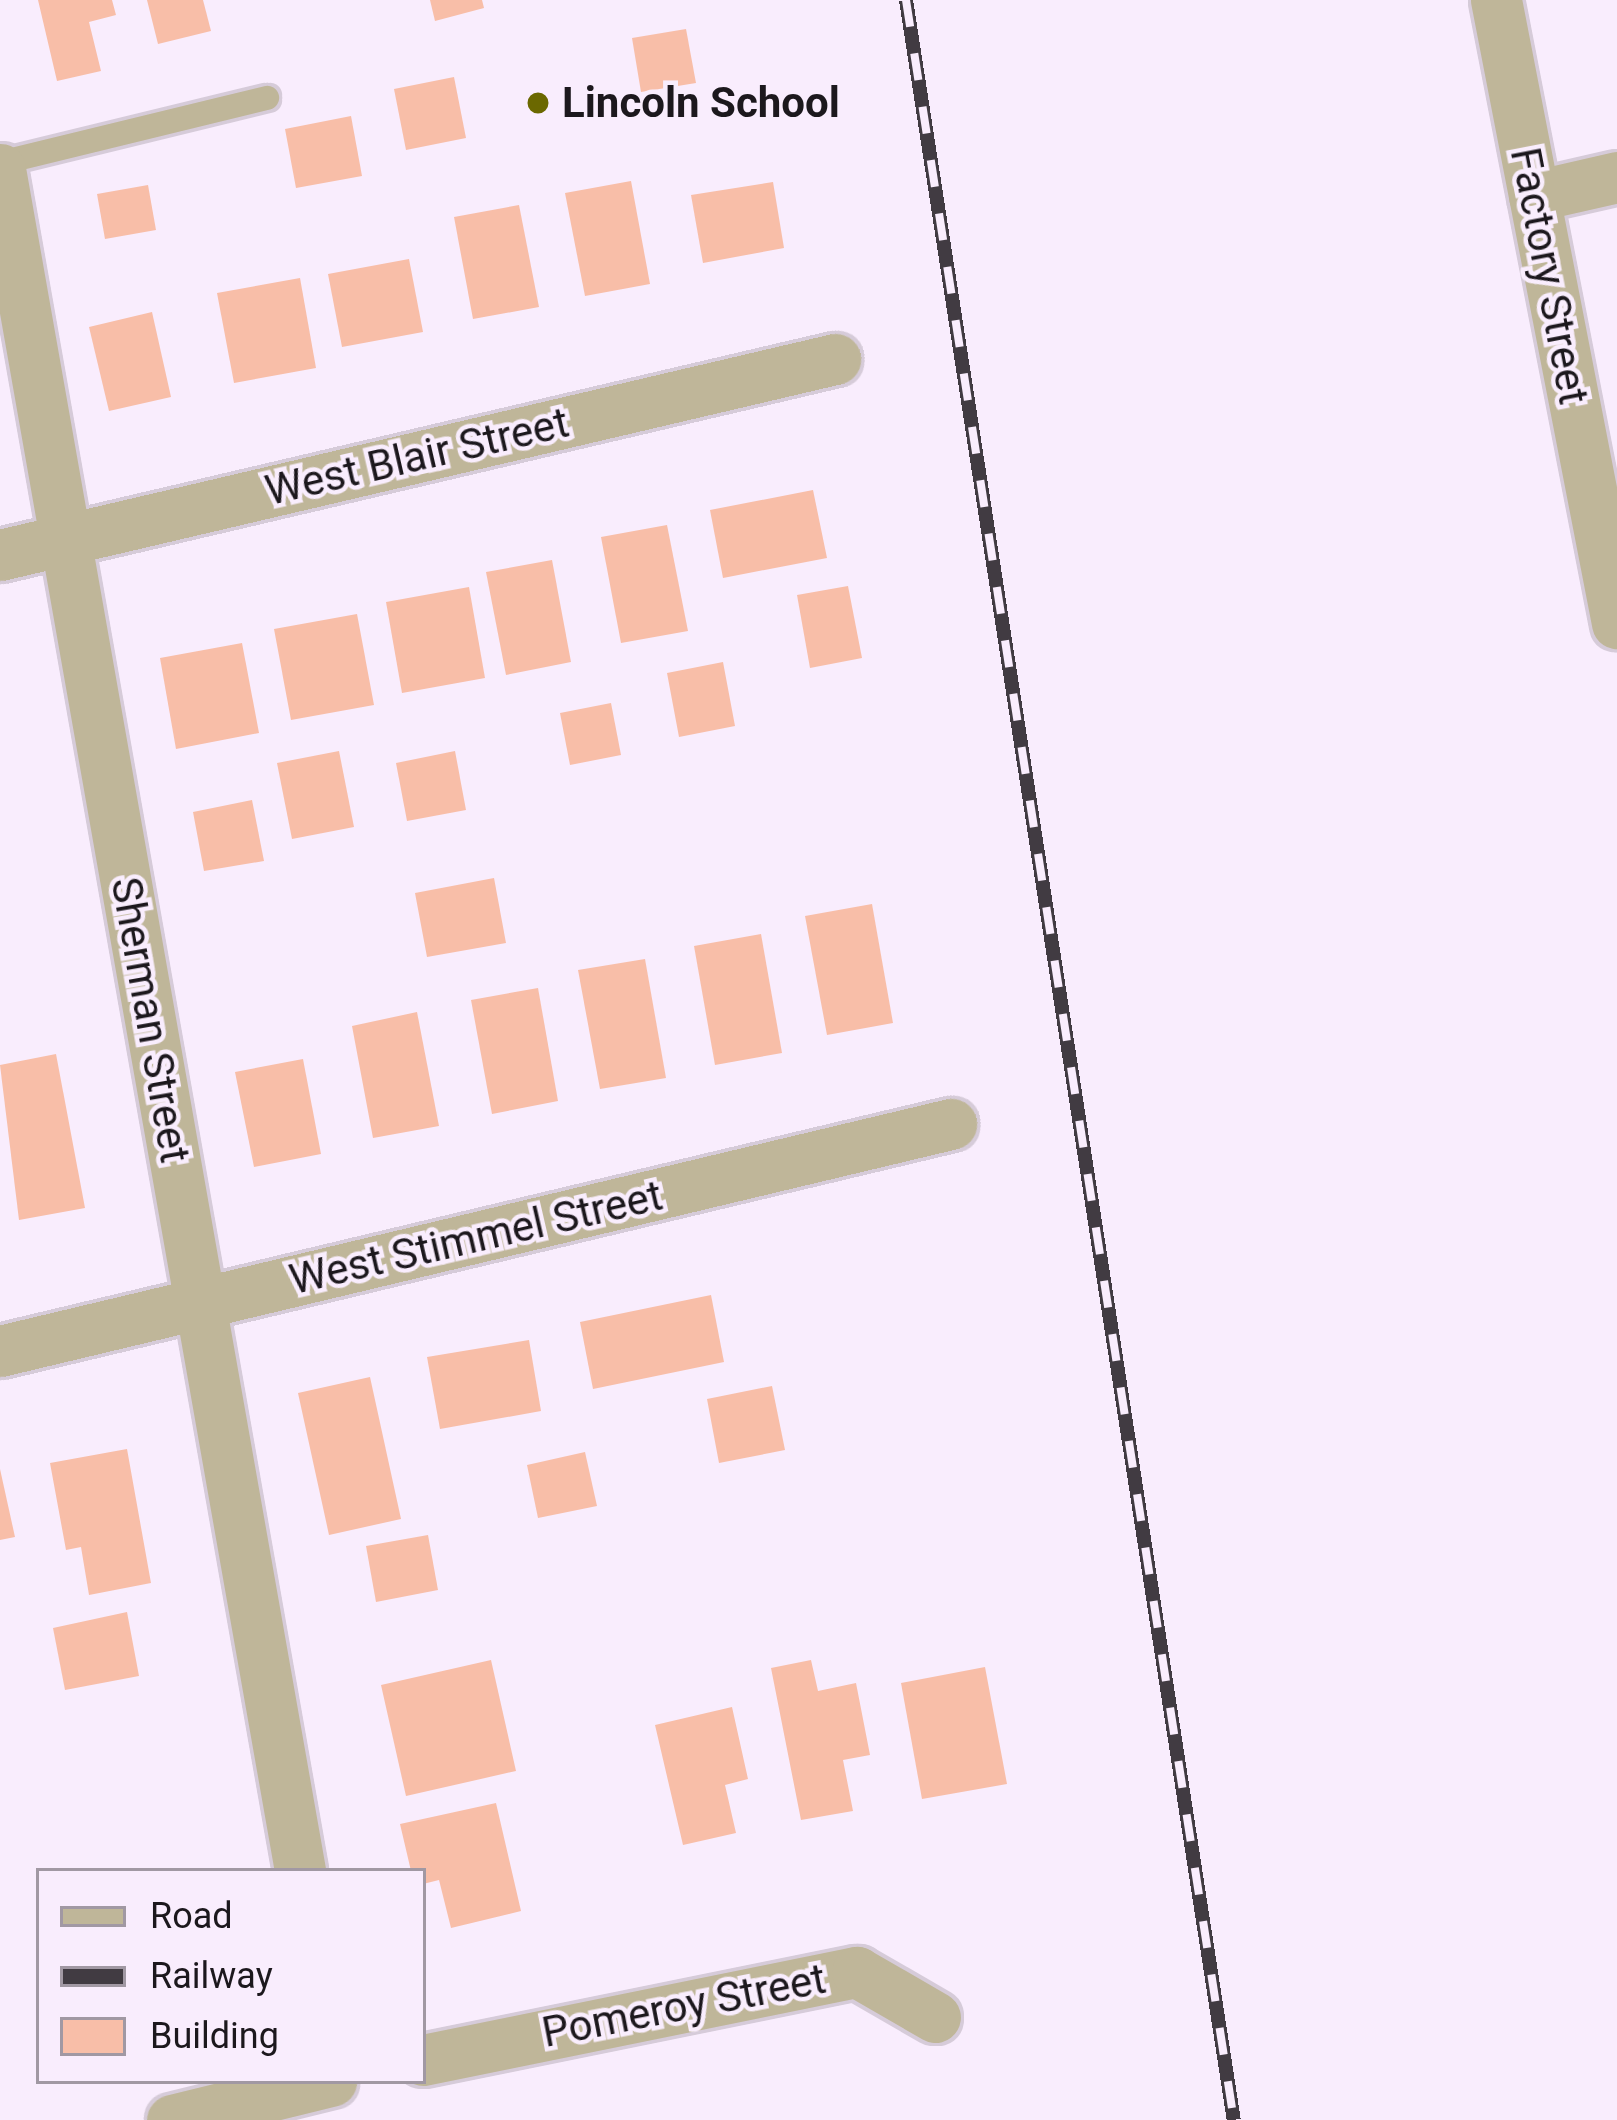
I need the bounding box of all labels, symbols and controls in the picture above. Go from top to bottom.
place label: Lincoln School [562,78,840,128]
marker: Lincoln School [525,90,551,116]
street label: Factory Street [1499,143,1599,409]
street label: West Blair Street [260,398,574,516]
street label: Sherman Street [100,873,200,1167]
street label: West Stimmel Street [285,1171,667,1305]
legend [36,1868,426,2084]
text: Road [150,1895,233,1937]
street label: Pomeroy Street [538,1954,830,2058]
text: Railway [150,1955,273,1997]
text: Building [150,2015,279,2057]

